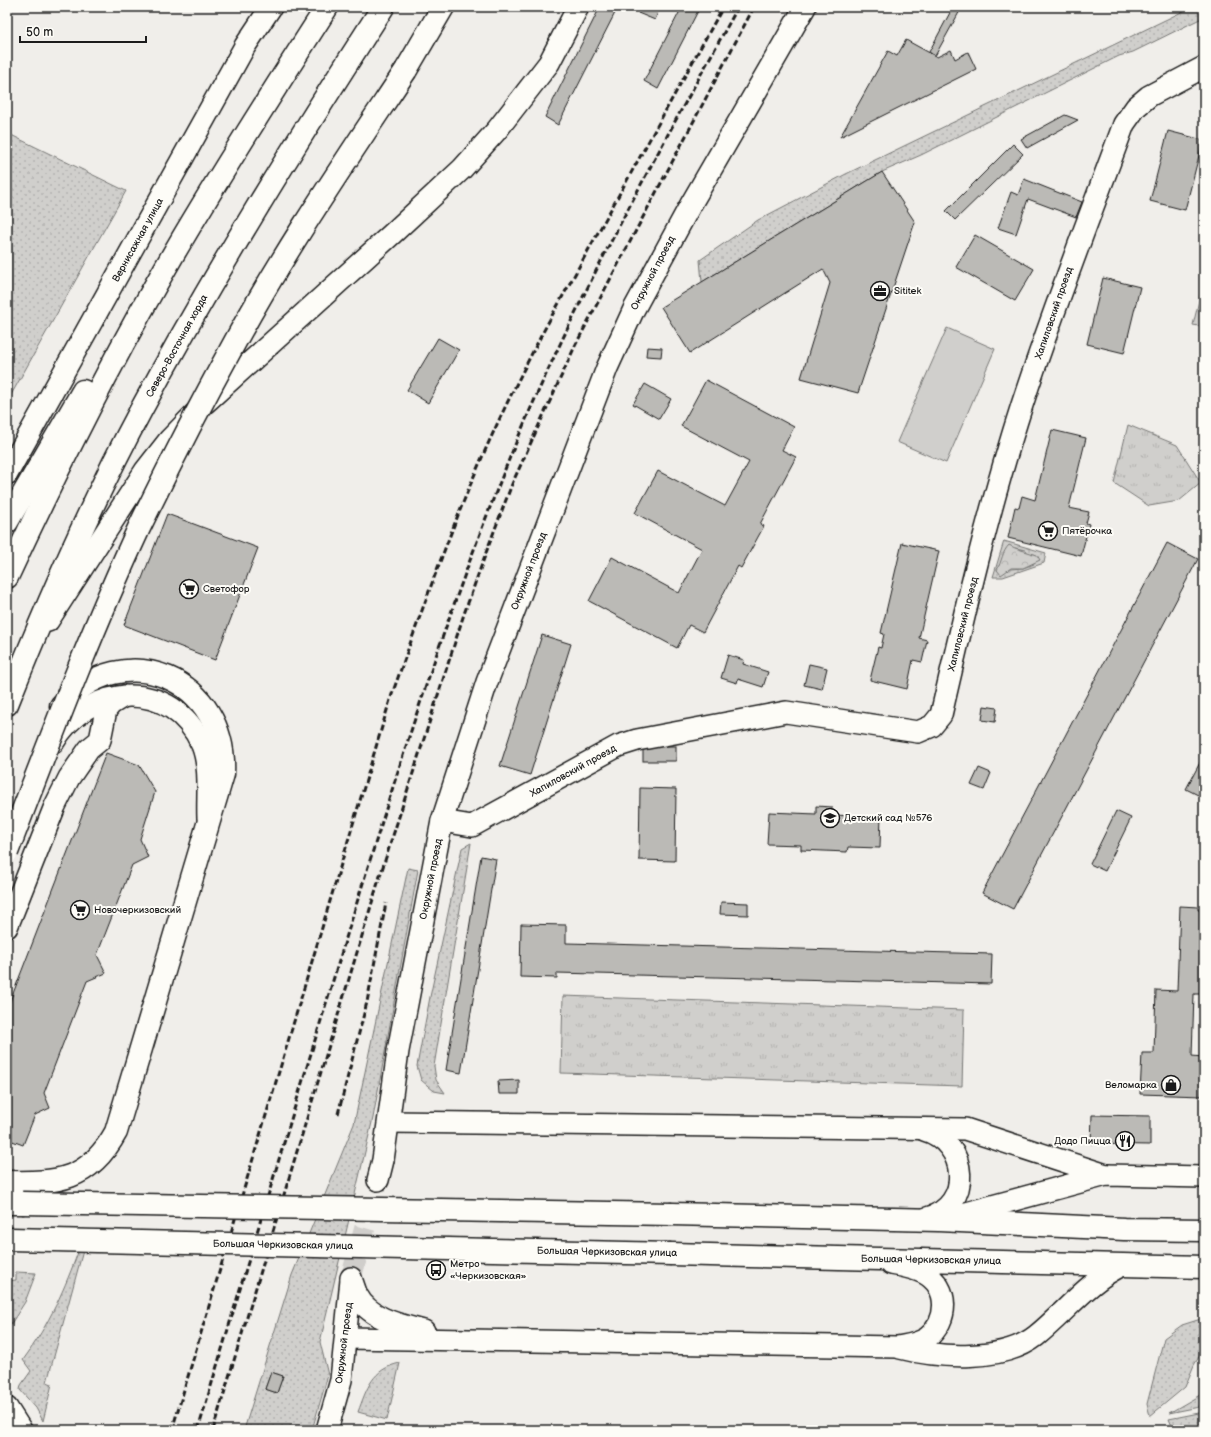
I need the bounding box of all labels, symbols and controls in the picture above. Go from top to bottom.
scale bar [20,18,146,44]
text: 50 m [26,25,53,40]
street label: Вернисажная улица [110,196,166,284]
street label: Окружной проезд [628,234,678,312]
street label: Хапиловский проезд [1033,265,1075,361]
office icon: Sititek [869,280,891,302]
place label: Sititek [894,285,921,297]
street label: Северо-Восточная хорда [144,292,210,400]
supermarket icon: Пятёрочка [1037,520,1059,542]
place label: Пятёрочка [1062,525,1112,537]
street label: Окружной проезд [509,531,549,611]
street label: Хапиловский проезд [945,576,981,672]
supermarket icon: Светофор [178,578,200,600]
place label: Светофор [203,583,250,595]
street label: Хапиловский проезд [528,742,618,800]
school or university icon: Детский сад №576 [819,807,841,829]
place label: Детский сад №576 [844,812,932,824]
street label: Окружной проезд [417,838,445,920]
supermarket icon: Новочеркизовский [69,899,91,921]
place label: Новочеркизовский [94,904,181,916]
shop icon: Веломарка [1160,1074,1182,1096]
place label: Веломарка [1105,1079,1157,1091]
restaurant icon: Додо Пицца [1114,1130,1136,1152]
place label: Додо Пицца [1054,1135,1111,1147]
street label: Большая Черкизовская улица [213,1238,353,1252]
street label: Большая Черкизовская улица [537,1245,677,1259]
street label: Большая Черкизовская улица [861,1253,1001,1267]
place label: Метро «Черкизовская» [450,1258,527,1282]
bus stop icon: Метро «Черкизовская» [425,1259,447,1281]
street label: Окружной проезд [333,1302,355,1384]

